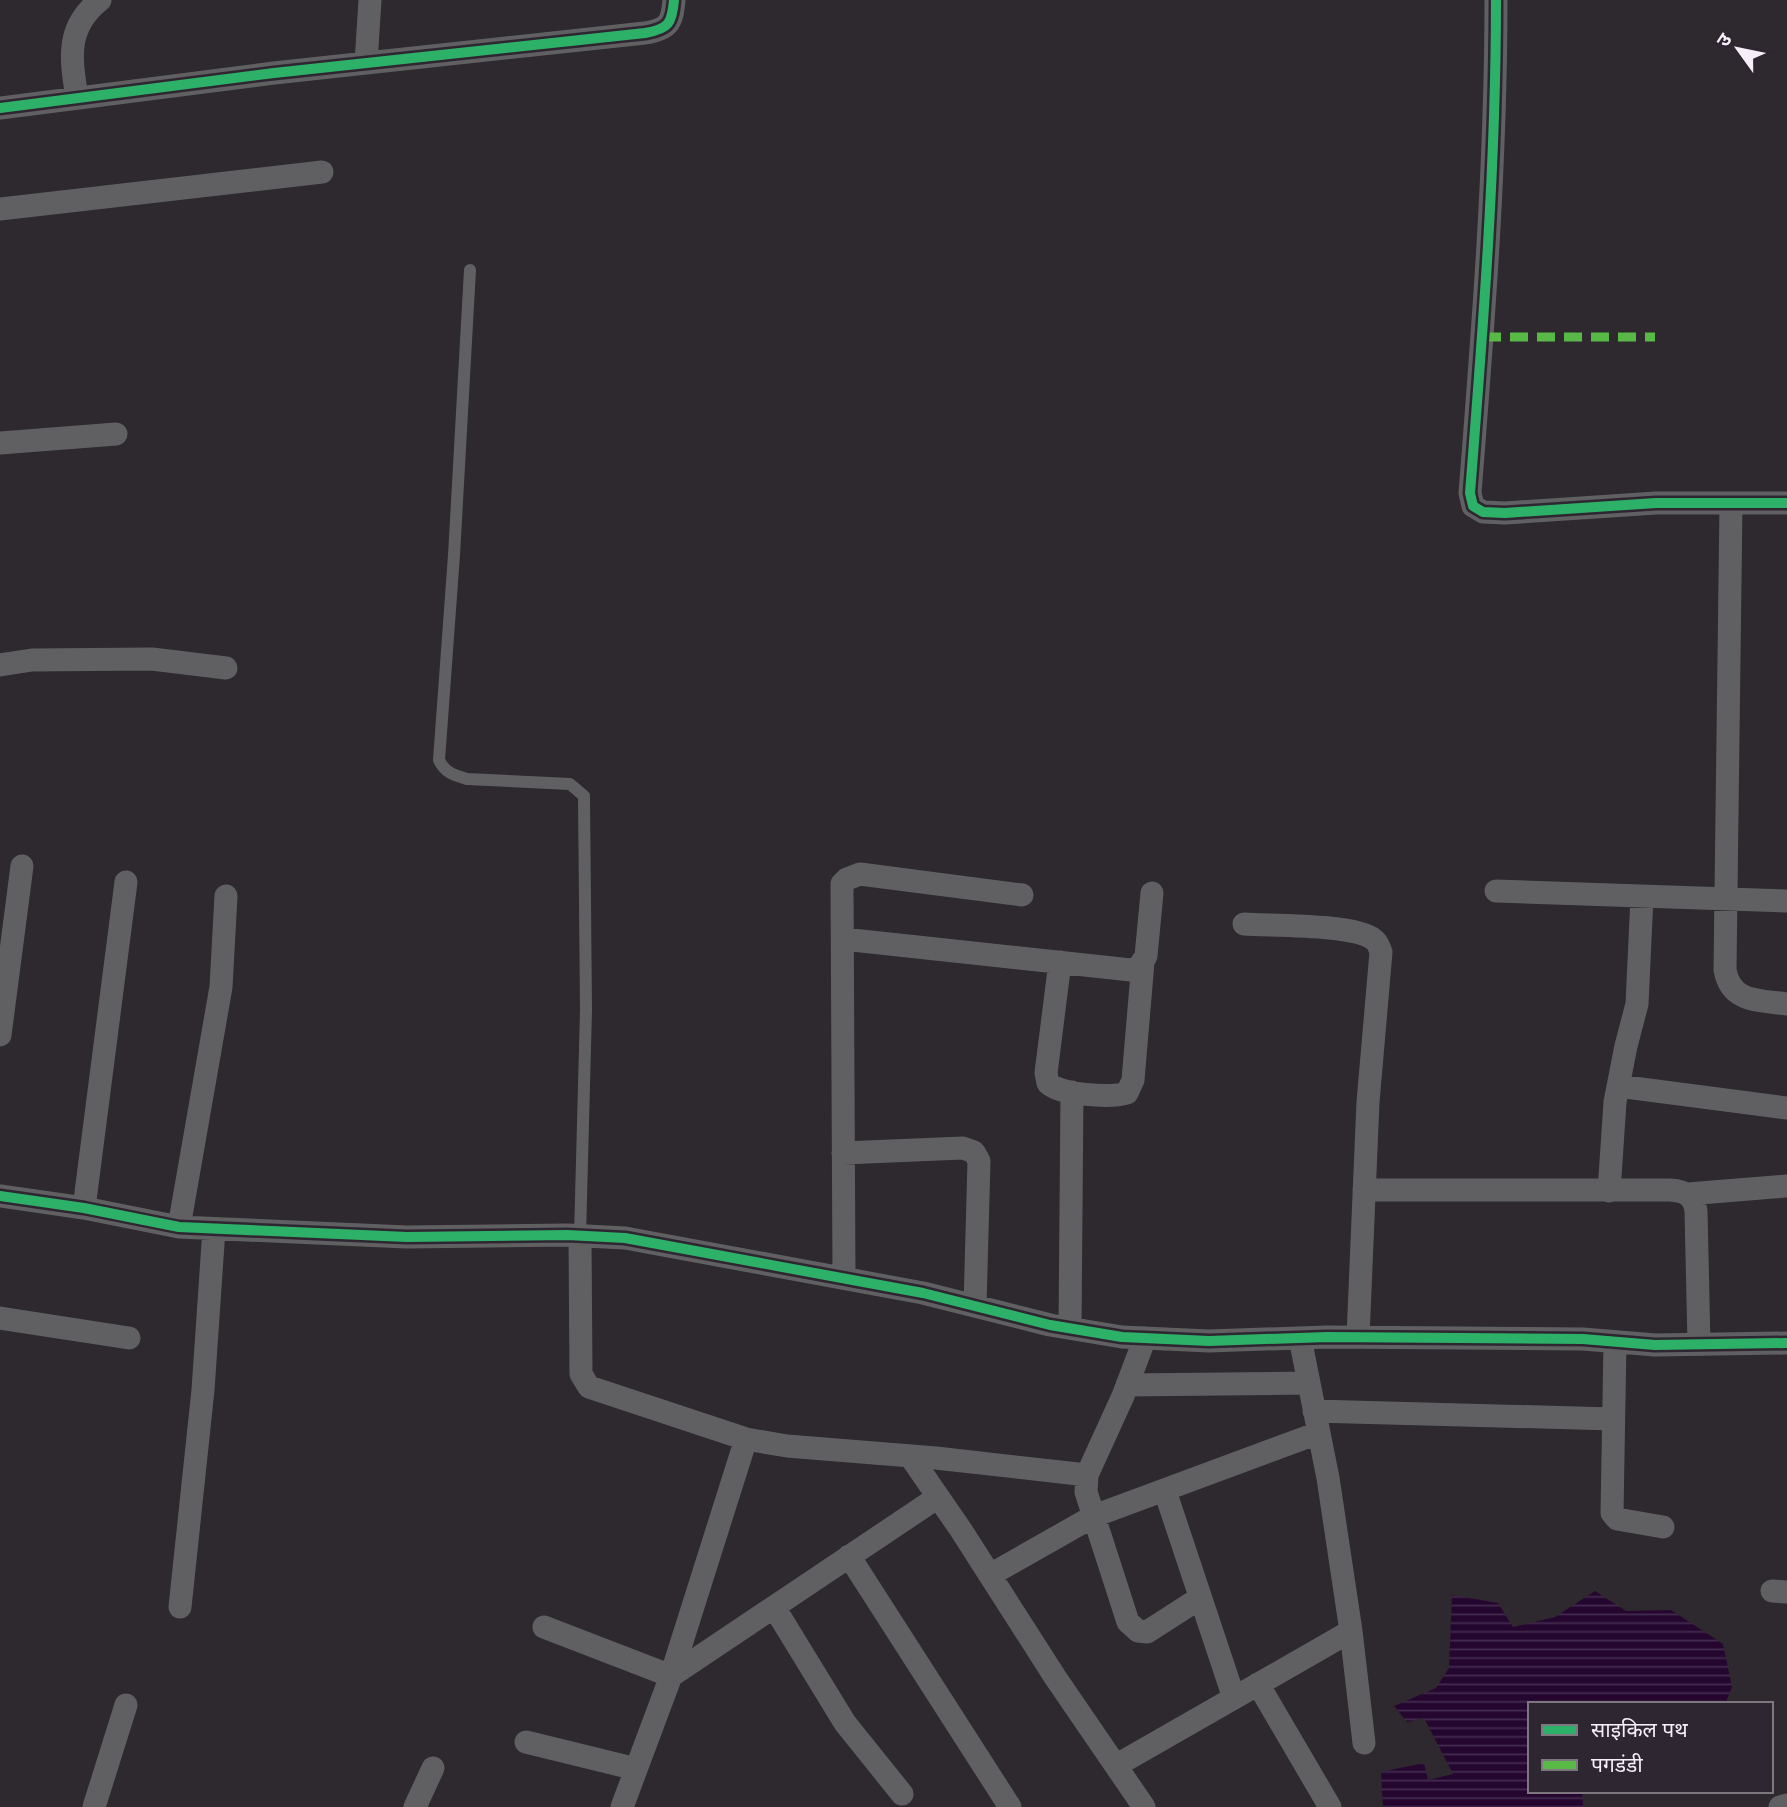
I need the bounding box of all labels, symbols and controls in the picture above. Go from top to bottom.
north arrow [1703,14,1773,84]
text: उ [1711,28,1737,51]
legend [1528,1702,1773,1793]
text: साइकिल पथ [1591,1716,1688,1742]
text: पगडंडी [1591,1751,1643,1777]

